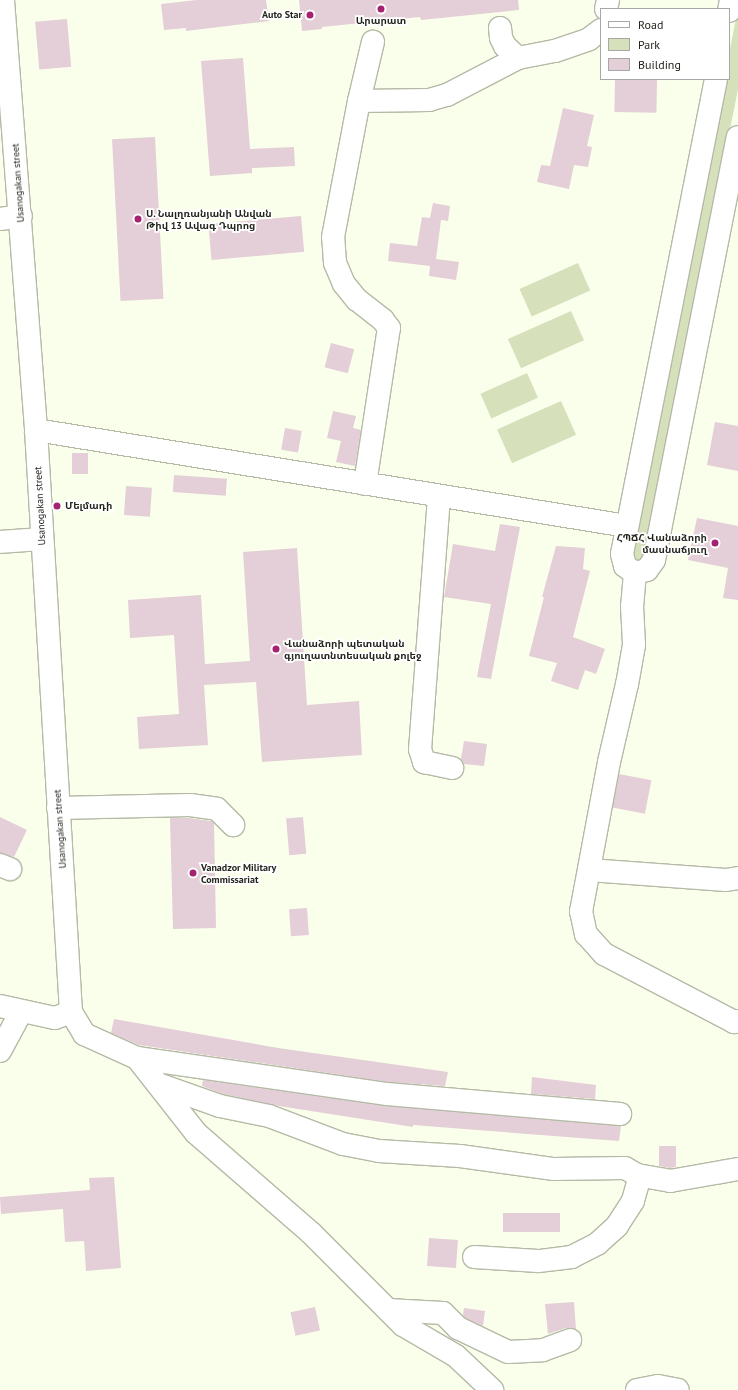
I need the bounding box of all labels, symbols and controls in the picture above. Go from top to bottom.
marker: Արարատ [376,4,386,14]
legend [600,8,730,80]
place label: Auto Star [262,9,302,21]
marker: Auto Star [305,10,315,20]
place label: Արարատ [356,15,406,27]
text: Road [638,17,663,32]
text: Park [638,37,660,52]
text: Building [638,57,681,72]
street label: Usanogakan street [9,143,27,223]
place label: Ս. Նալղռանյանի Անվան Թիվ 13 Ավագ Դպրոց [146,207,272,230]
marker: Ս. Նալղռանյանի Անվան Թիվ 13 Ավագ Դպրոց [133,214,143,224]
street label: Usanogakan street [32,466,48,546]
place label: Մելմադի [65,500,112,512]
marker: Մելմադի [52,501,62,511]
place label: ՀՊՃՀ Վանաձորի մասնաճյուղ [617,531,707,554]
marker: ՀՊՃՀ Վանաձորի մասնաճյուղ [710,538,720,548]
place label: Վանաձորի պետական գյուղատնտեսական քոլեջ [284,637,421,660]
marker: Վանաձորի պետական գյուղատնտեսական քոլեջ [271,644,281,654]
street label: Usanogakan street [51,789,69,869]
place label: Vanadzor Military Commissariat [201,861,276,884]
marker: Vanadzor Military Commissariat [188,868,198,878]

